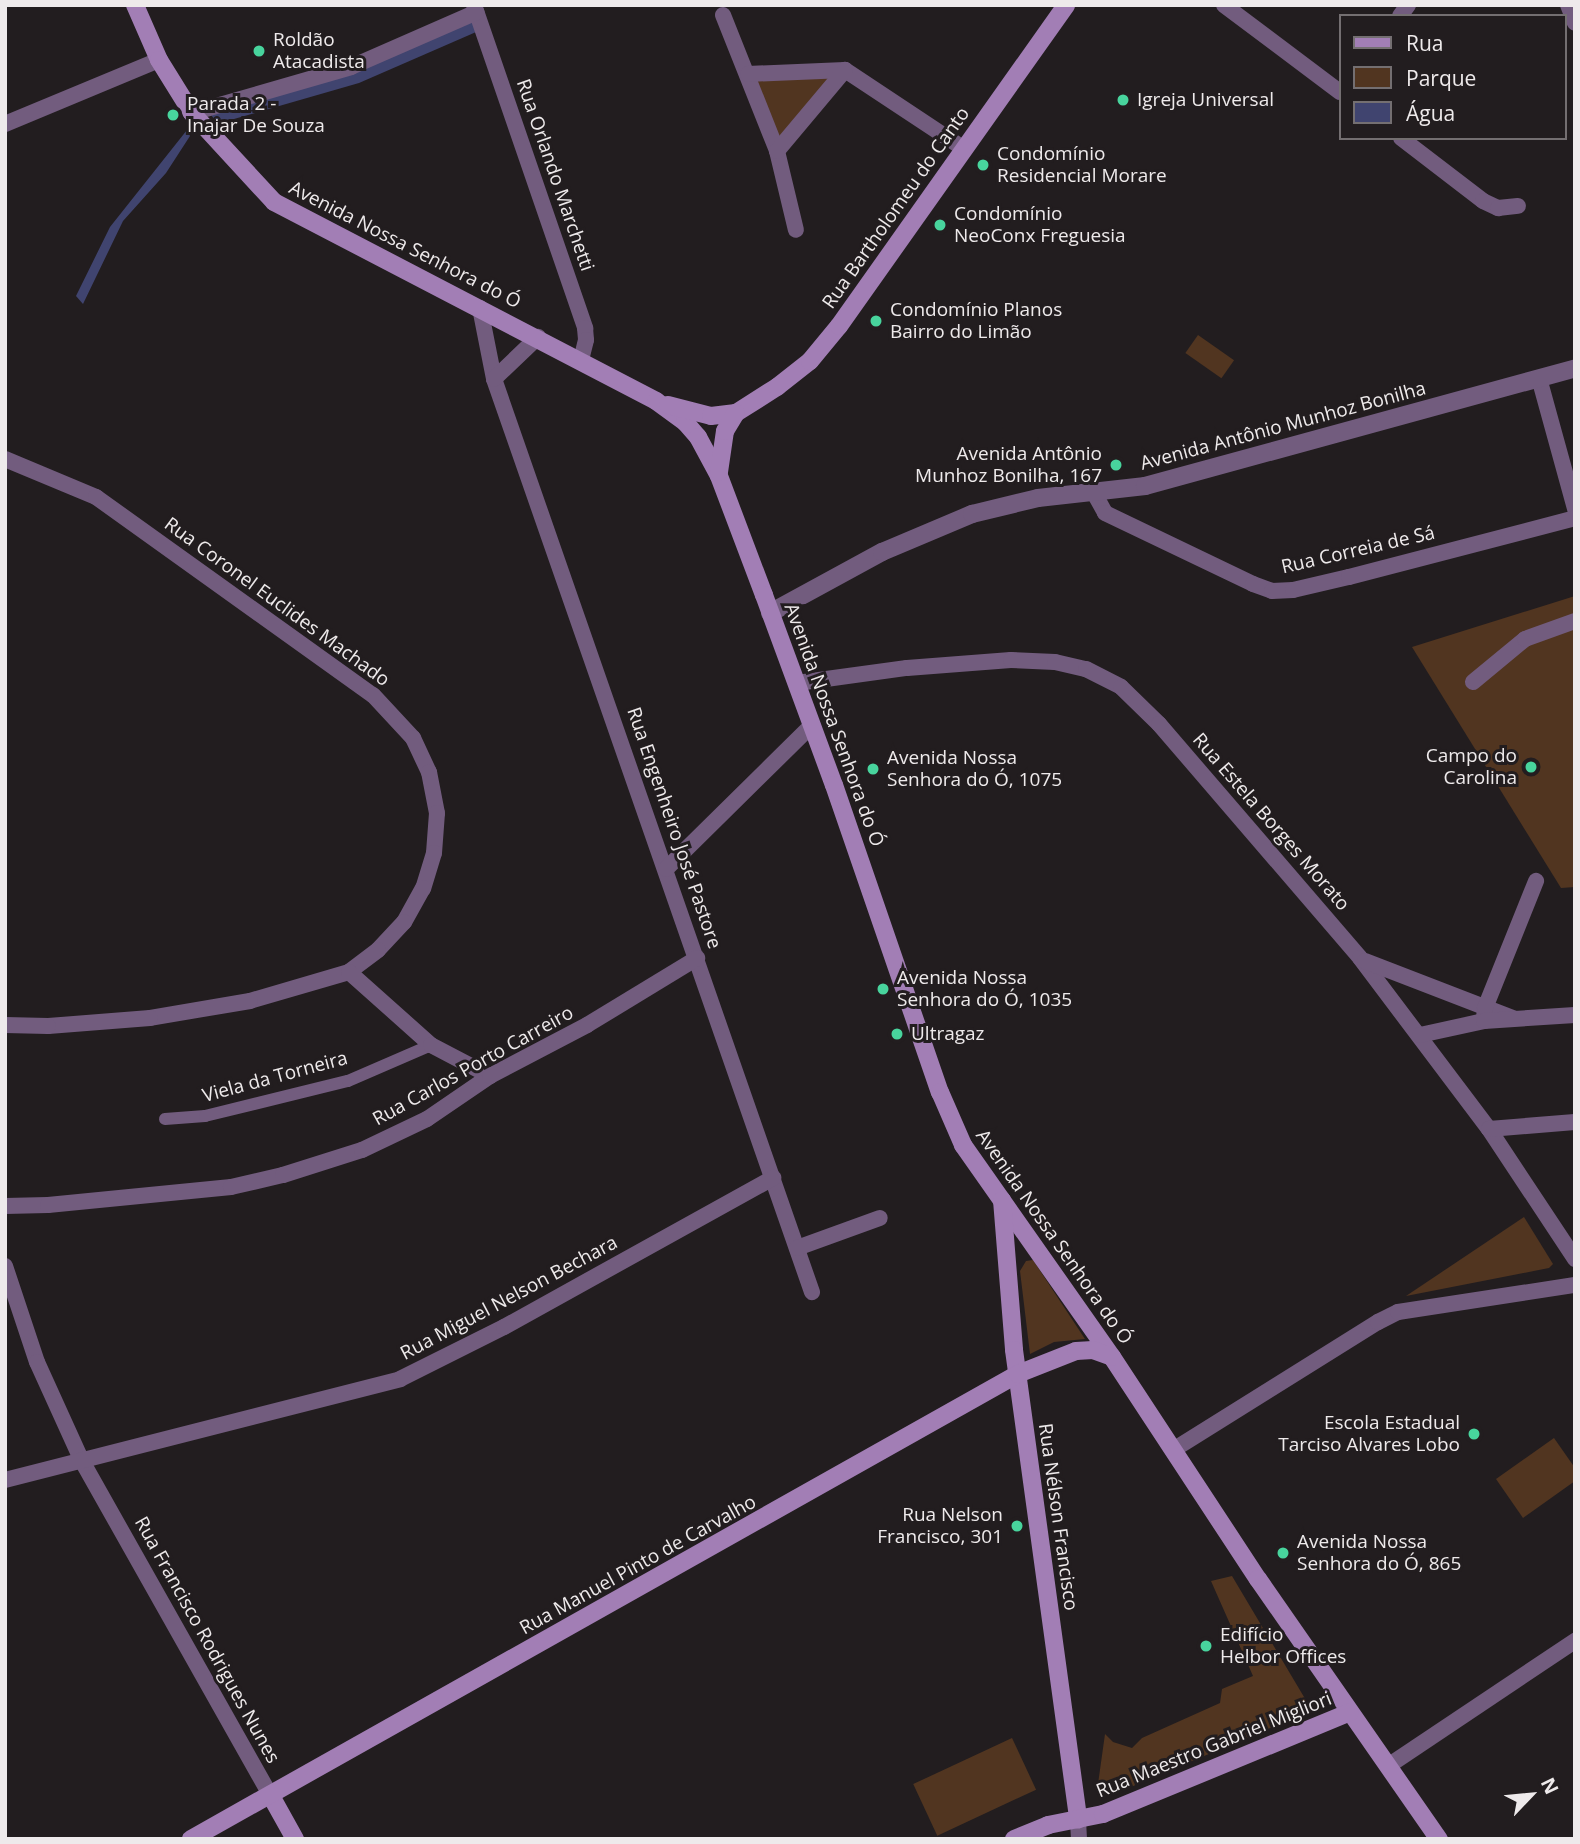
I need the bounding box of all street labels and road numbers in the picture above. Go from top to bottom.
street label: Rua Orlando Marchetti [511,76,599,274]
street label: Rua Bartholomeu do Canto [818,103,974,313]
street label: Avenida Nossa Senhora do Ó [285,177,525,313]
street label: Avenida Antônio Munhoz Bonilha [1138,377,1428,475]
street label: Rua Coronel Euclides Machado [160,513,394,691]
street label: Rua Correia de Sá [1279,521,1437,579]
street label: Avenida Nossa Senhora do Ó [779,600,889,850]
street label: Rua Engenheiro José Pastore [622,704,726,952]
street label: Rua Estela Borges Morato [1188,729,1354,915]
street label: Rua Carlos Porto Carreiro [369,1001,577,1131]
street label: Viela da Torneira [200,1047,350,1107]
street label: Avenida Nossa Senhora do Ó [971,1125,1137,1349]
street label: Rua Miguel Nelson Bechara [397,1231,621,1365]
street label: Rua Nélson Francisco [1034,1422,1082,1612]
street label: Rua Manuel Pinto de Carvalho [516,1490,760,1640]
street label: Rua Francisco Rodrigues Nunes [130,1513,284,1767]
street label: Rua Maestro Gabriel Migliori [1093,1687,1335,1803]

